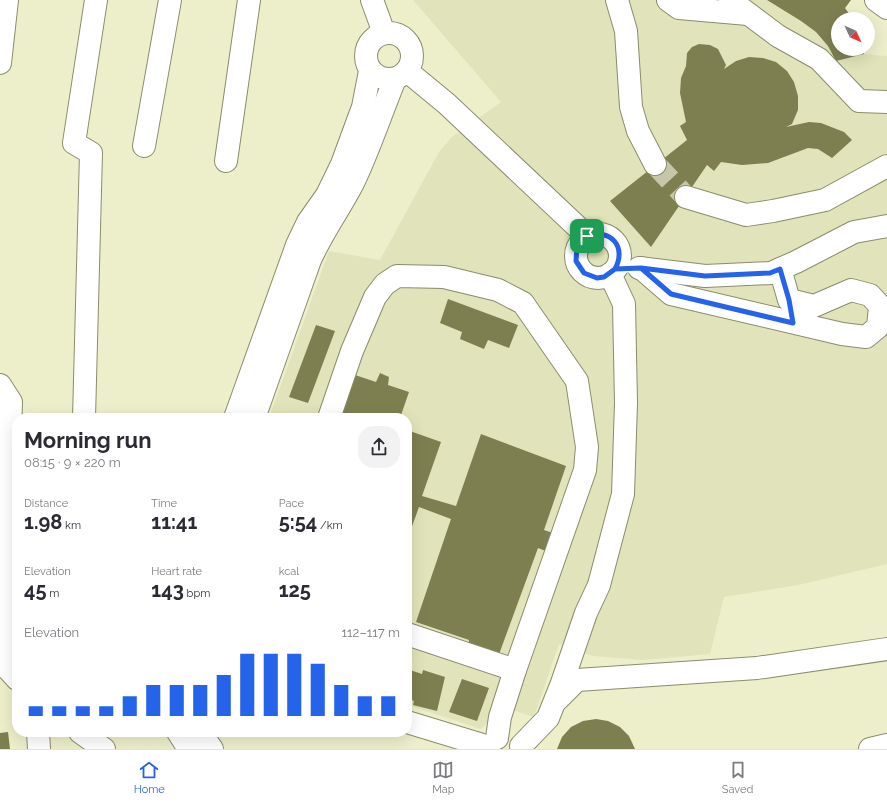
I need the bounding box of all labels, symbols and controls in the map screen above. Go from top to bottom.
north arrow [831,12,875,56]
map controls [831,12,875,56]
pin [570,219,604,253]
icon: arrive [576,225,598,247]
button: share [358,426,400,468]
text: Morning run [24,427,152,453]
text: 08:15 · 9 × 220 m [24,455,121,470]
text: Distance [24,497,68,510]
text: Time [151,497,177,510]
text: Pace [279,497,304,510]
text: 1.98 [24,510,62,534]
text: 11:41 [151,510,197,534]
text: 5:54 [279,510,317,534]
text: km [62,519,81,532]
text: /km [317,519,343,532]
text: Elevation [24,565,71,578]
text: Heart rate [151,565,202,578]
text: kcal [279,565,299,578]
text: 45 [24,578,47,602]
text: 143 [151,578,184,602]
text: 125 [279,578,311,602]
text: m [47,587,59,600]
text: bpm [184,587,210,600]
text: Elevation [24,625,79,640]
text: 112–117 m [341,625,400,640]
tab: Home [134,759,165,796]
tab: Map [432,759,455,796]
tab: Saved [722,759,753,796]

